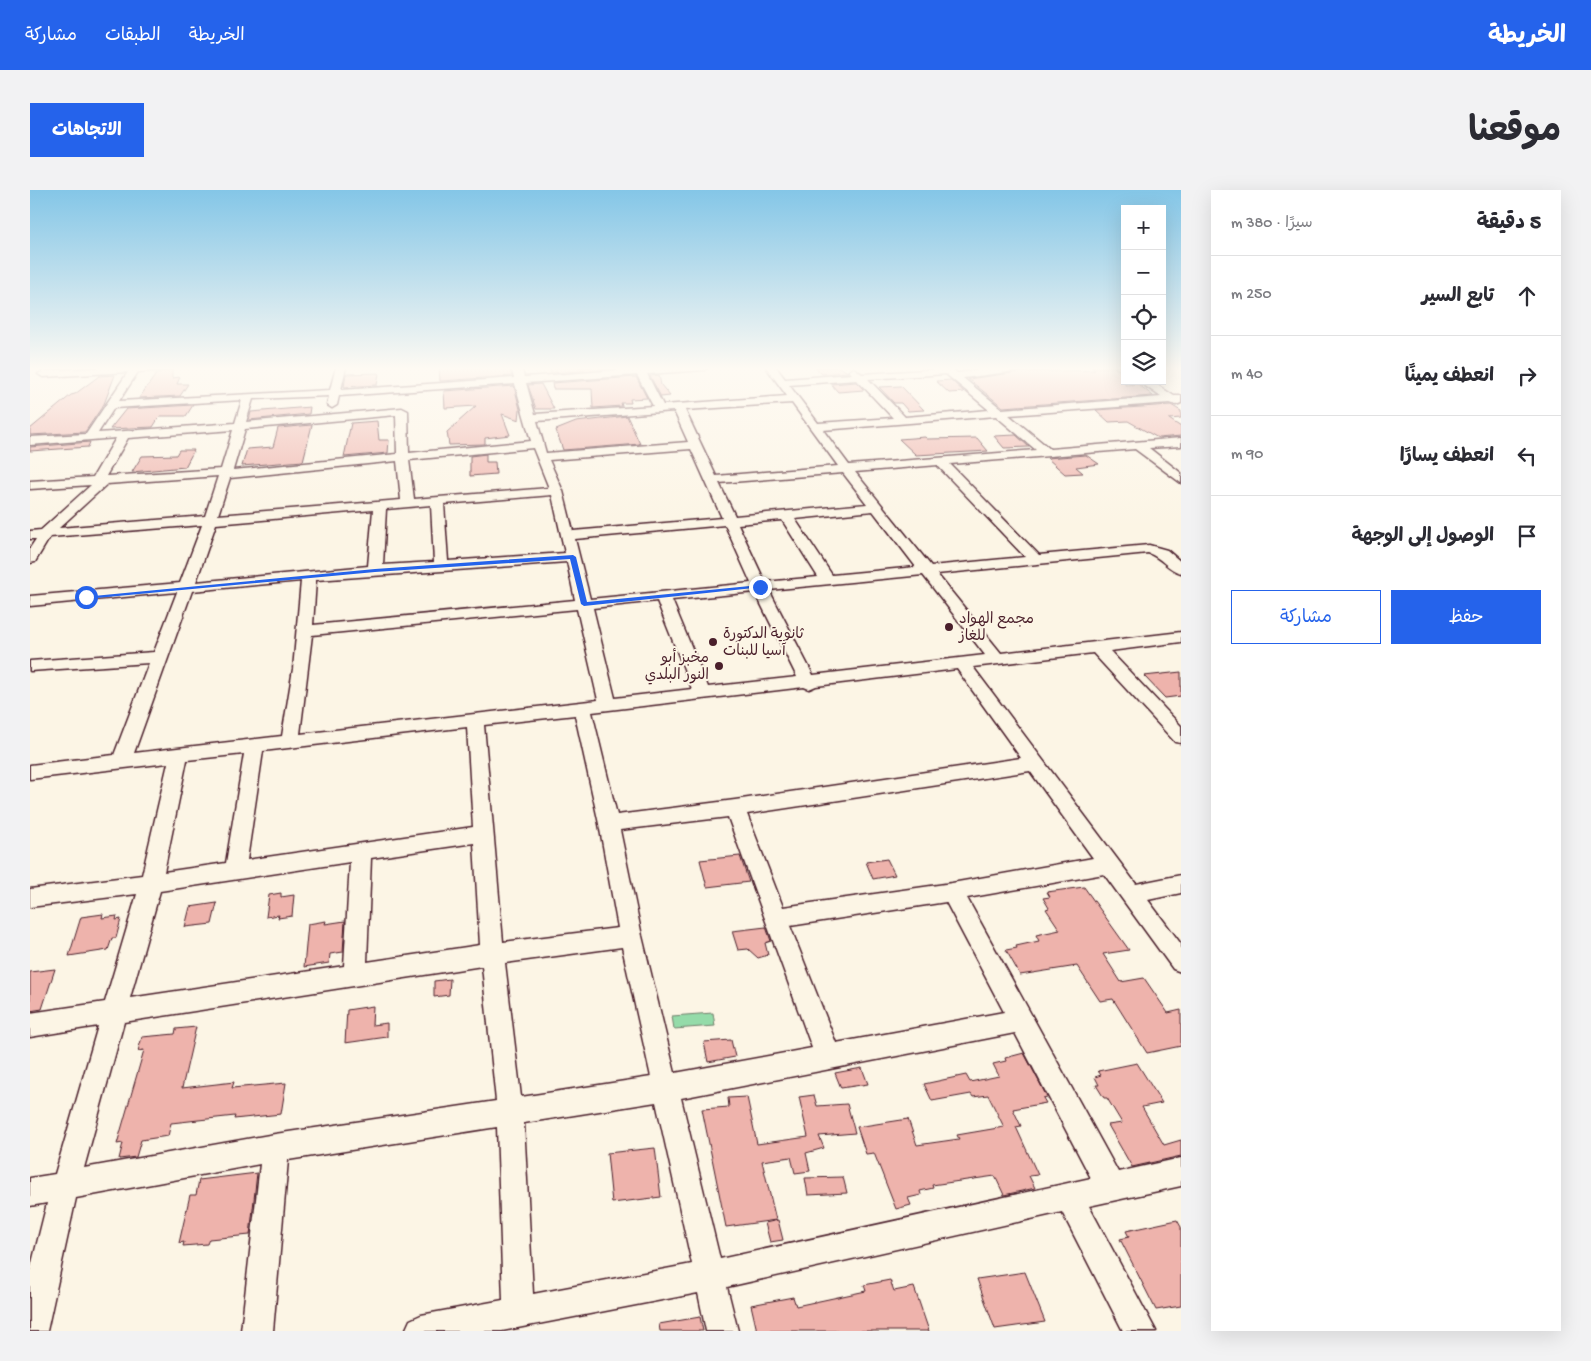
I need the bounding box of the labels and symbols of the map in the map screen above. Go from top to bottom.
route end [749,576,772,599]
route start [75,586,98,609]
place label: مجمع الهواد للغاز [958,611,1034,646]
marker: مجمع الهواد للغاز [943,621,955,633]
place label: ثانوية الدكتورة آسيا للبنات [723,626,804,661]
marker: ثانوية الدكتورة آسيا للبنات [707,636,719,648]
place label: مخبز أبو النور البلدي [645,648,709,685]
marker: مخبز أبو النور البلدي [713,660,725,672]

